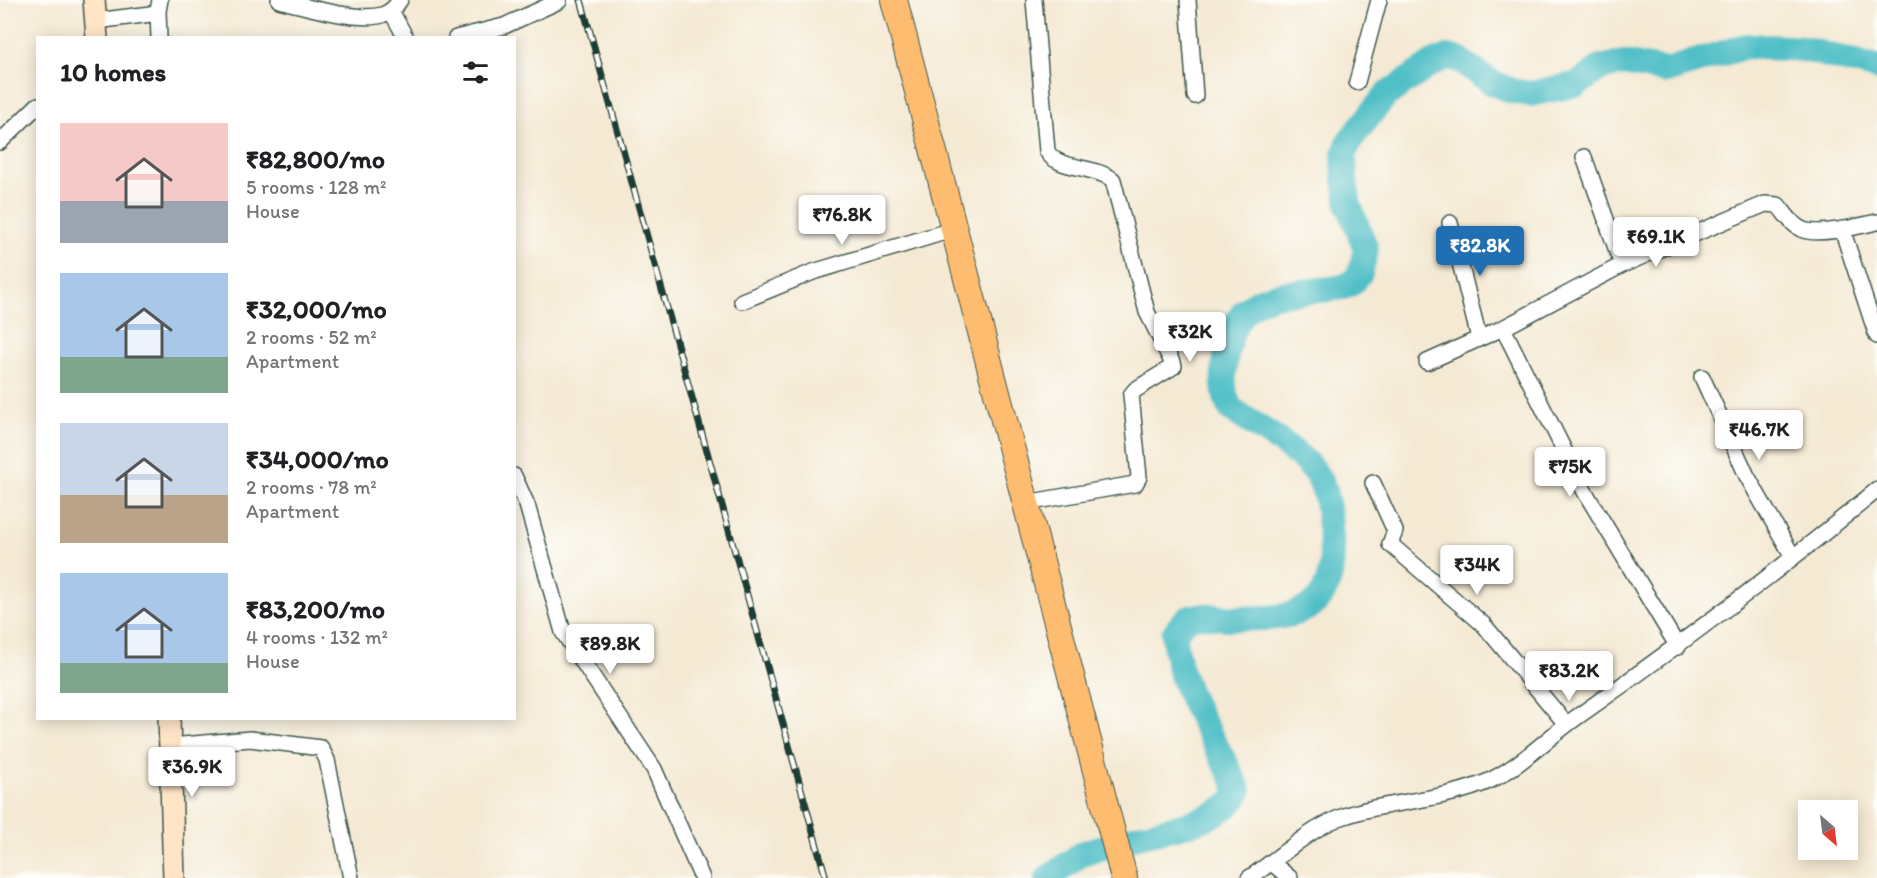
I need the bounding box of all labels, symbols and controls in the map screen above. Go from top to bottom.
text: 10 homes [60,56,166,88]
icon: filters [459,56,492,89]
text: ₹82,800/mo [246,143,385,175]
icon: home [108,147,180,219]
text: 5 rooms · 128 m² [246,175,387,199]
pin: ₹76.8K [793,195,891,246]
text: House [246,199,300,223]
text: ₹76.8K [813,202,871,226]
pin: ₹69.1K [1607,217,1705,268]
text: ₹69.1K [1627,224,1685,248]
pin: ₹82.8K [1431,226,1529,277]
text: ₹82.8K [1450,233,1510,257]
text: ₹32,000/mo [246,293,387,325]
icon: home [108,297,180,369]
pin: ₹32K [1154,312,1226,363]
text: ₹32K [1168,319,1212,343]
text: 2 rooms · 52 m² [246,325,377,349]
text: Apartment [246,349,339,373]
pin: ₹46.7K [1710,410,1808,461]
text: ₹46.7K [1729,417,1789,441]
text: ₹34,000/mo [246,443,389,475]
icon: home [108,447,180,519]
pin: ₹75K [1534,447,1606,498]
text: ₹75K [1549,454,1591,478]
text: 2 rooms · 78 m² [246,475,377,499]
text: Apartment [246,499,339,523]
pin: ₹34K [1441,545,1513,596]
text: ₹34K [1454,552,1500,576]
text: ₹83,200/mo [246,593,385,625]
icon: home [108,597,180,669]
pin: ₹89.8K [561,624,659,675]
text: 4 rooms · 132 m² [246,625,388,649]
text: ₹89.8K [580,631,640,655]
text: House [246,649,300,673]
pin: ₹83.2K [1520,651,1618,702]
text: ₹83.2K [1539,658,1599,682]
pin: ₹36.9K [143,747,241,798]
text: ₹36.9K [162,754,222,778]
north arrow [1798,800,1858,860]
map controls [1798,800,1858,860]

